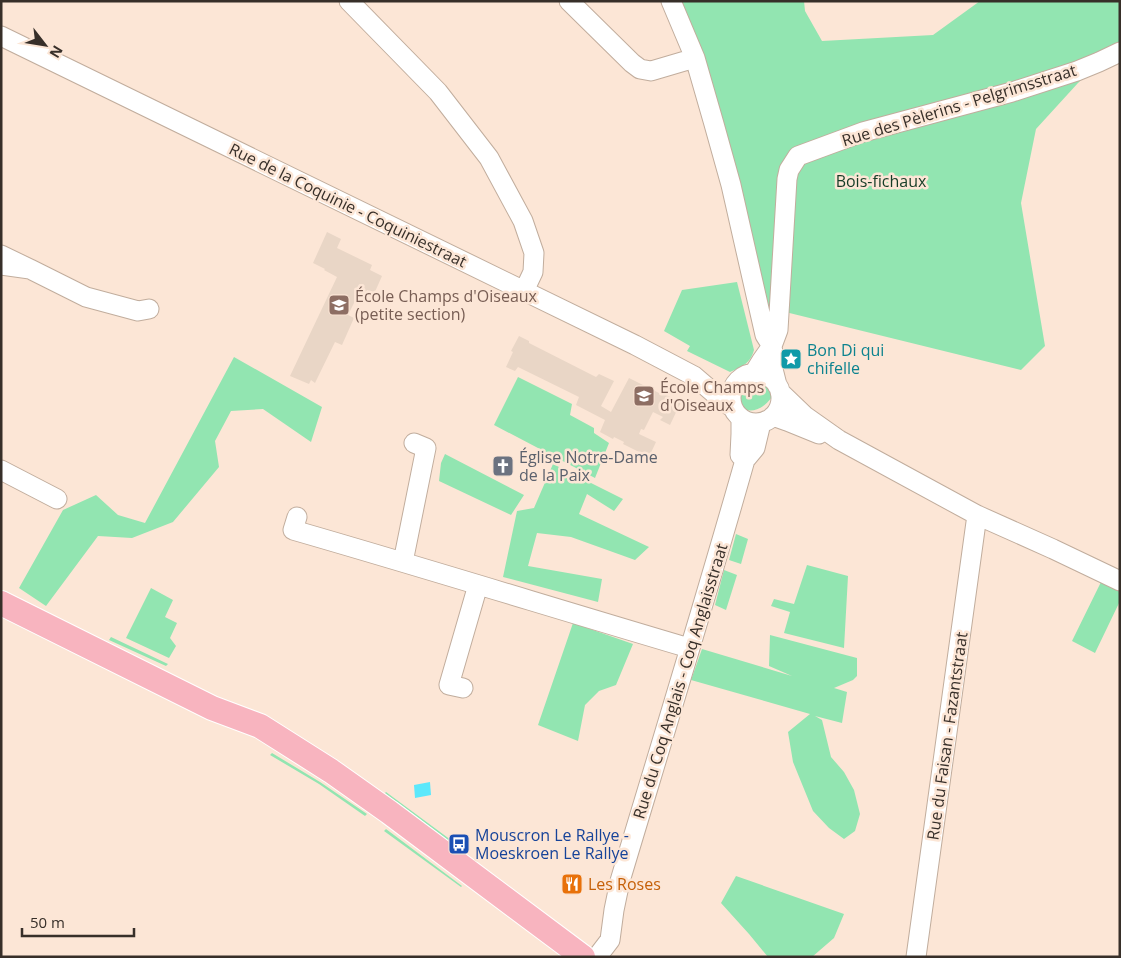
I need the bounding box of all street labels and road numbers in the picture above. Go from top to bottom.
street label: Rue des Pèlerins - Pelgrimsstraat [839,59,1079,151]
street label: Rue de la Coquinie - Coquiniestraat [225,138,471,272]
street label: Rue du Coq Anglais - Coq Anglaisstraat [628,540,733,822]
street label: Rue du Faisan - Fazantstraat [921,630,973,841]

